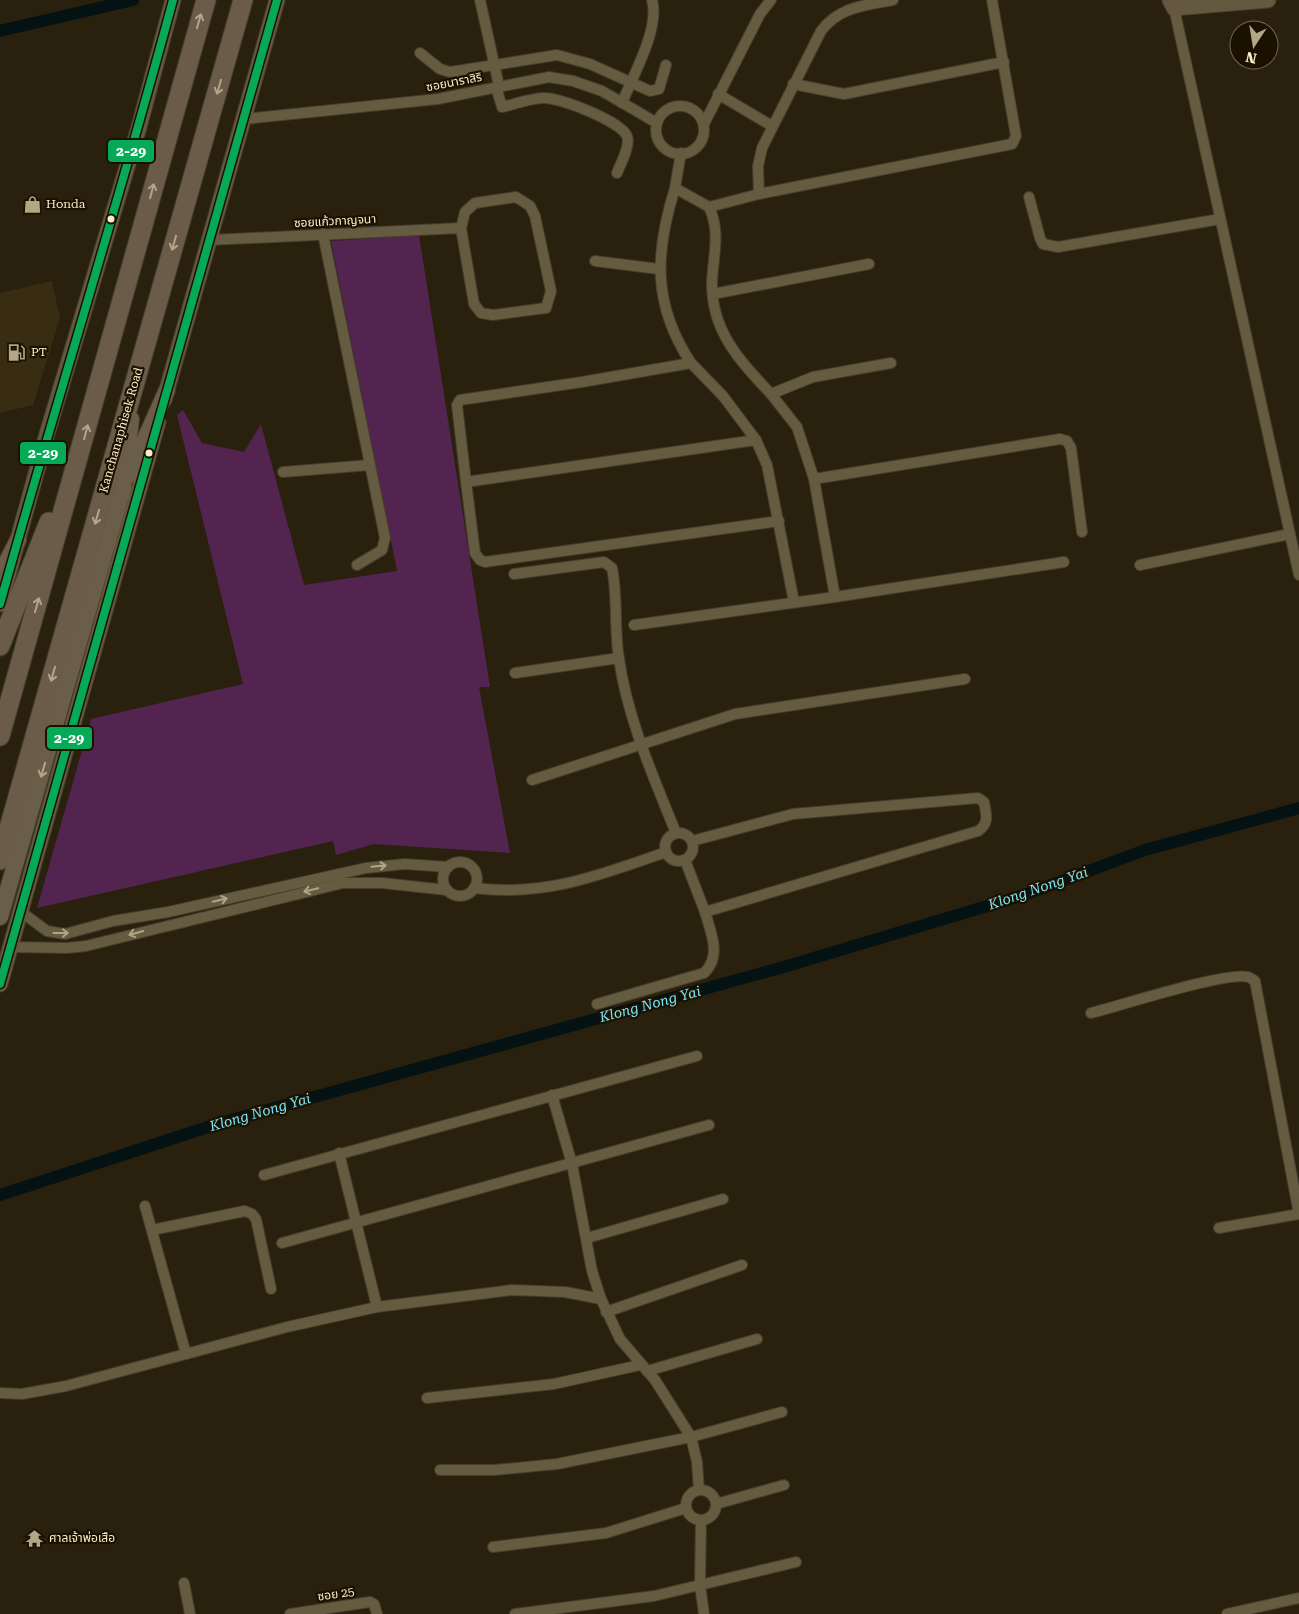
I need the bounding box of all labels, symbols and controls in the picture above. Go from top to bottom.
one-way arrow [195,14,205,30]
north arrow [1229,20,1279,70]
text: N [1244,49,1258,67]
street label: ซอยนาราสิริ [425,70,483,94]
one-way arrow [214,78,224,94]
line badge: 2-29 [107,139,155,163]
text: 2-29 [116,143,146,159]
one-way arrow [148,183,158,199]
shop icon: Honda [22,194,42,214]
place label: Honda [46,197,86,211]
street label: ซอยแก้วกาญจนา [294,212,376,230]
unlabelled marker [106,214,116,224]
one-way arrow [169,235,179,251]
fuel station icon: PT [7,342,27,362]
place label: PT [31,345,47,359]
street label: Kanchanaphisek Road [96,365,146,494]
one-way arrow [81,424,91,440]
line badge: 2-29 [19,441,67,465]
text: 2-29 [28,445,58,461]
unlabelled marker [144,448,154,458]
one-way arrow [92,509,101,525]
one-way arrow [33,597,42,613]
one-way arrow [47,665,57,681]
line badge: 2-29 [46,726,93,750]
text: 2-29 [54,730,84,746]
one-way arrow [37,762,47,778]
one-way arrow [370,862,386,871]
water label: Klong Nong Yai [985,863,1090,913]
one-way arrow [303,886,319,895]
one-way arrow [211,895,227,904]
one-way arrow [52,928,69,938]
one-way arrow [129,929,145,938]
water label: Klong Nong Yai [597,983,702,1025]
water label: Klong Nong Yai [207,1090,312,1134]
temple icon: ศาลเจ้าพ่อเสือ [25,1528,45,1548]
place label: ศาลเจ้าพ่อเสือ [49,1531,115,1545]
street label: ซอย 25 [317,1584,356,1604]

